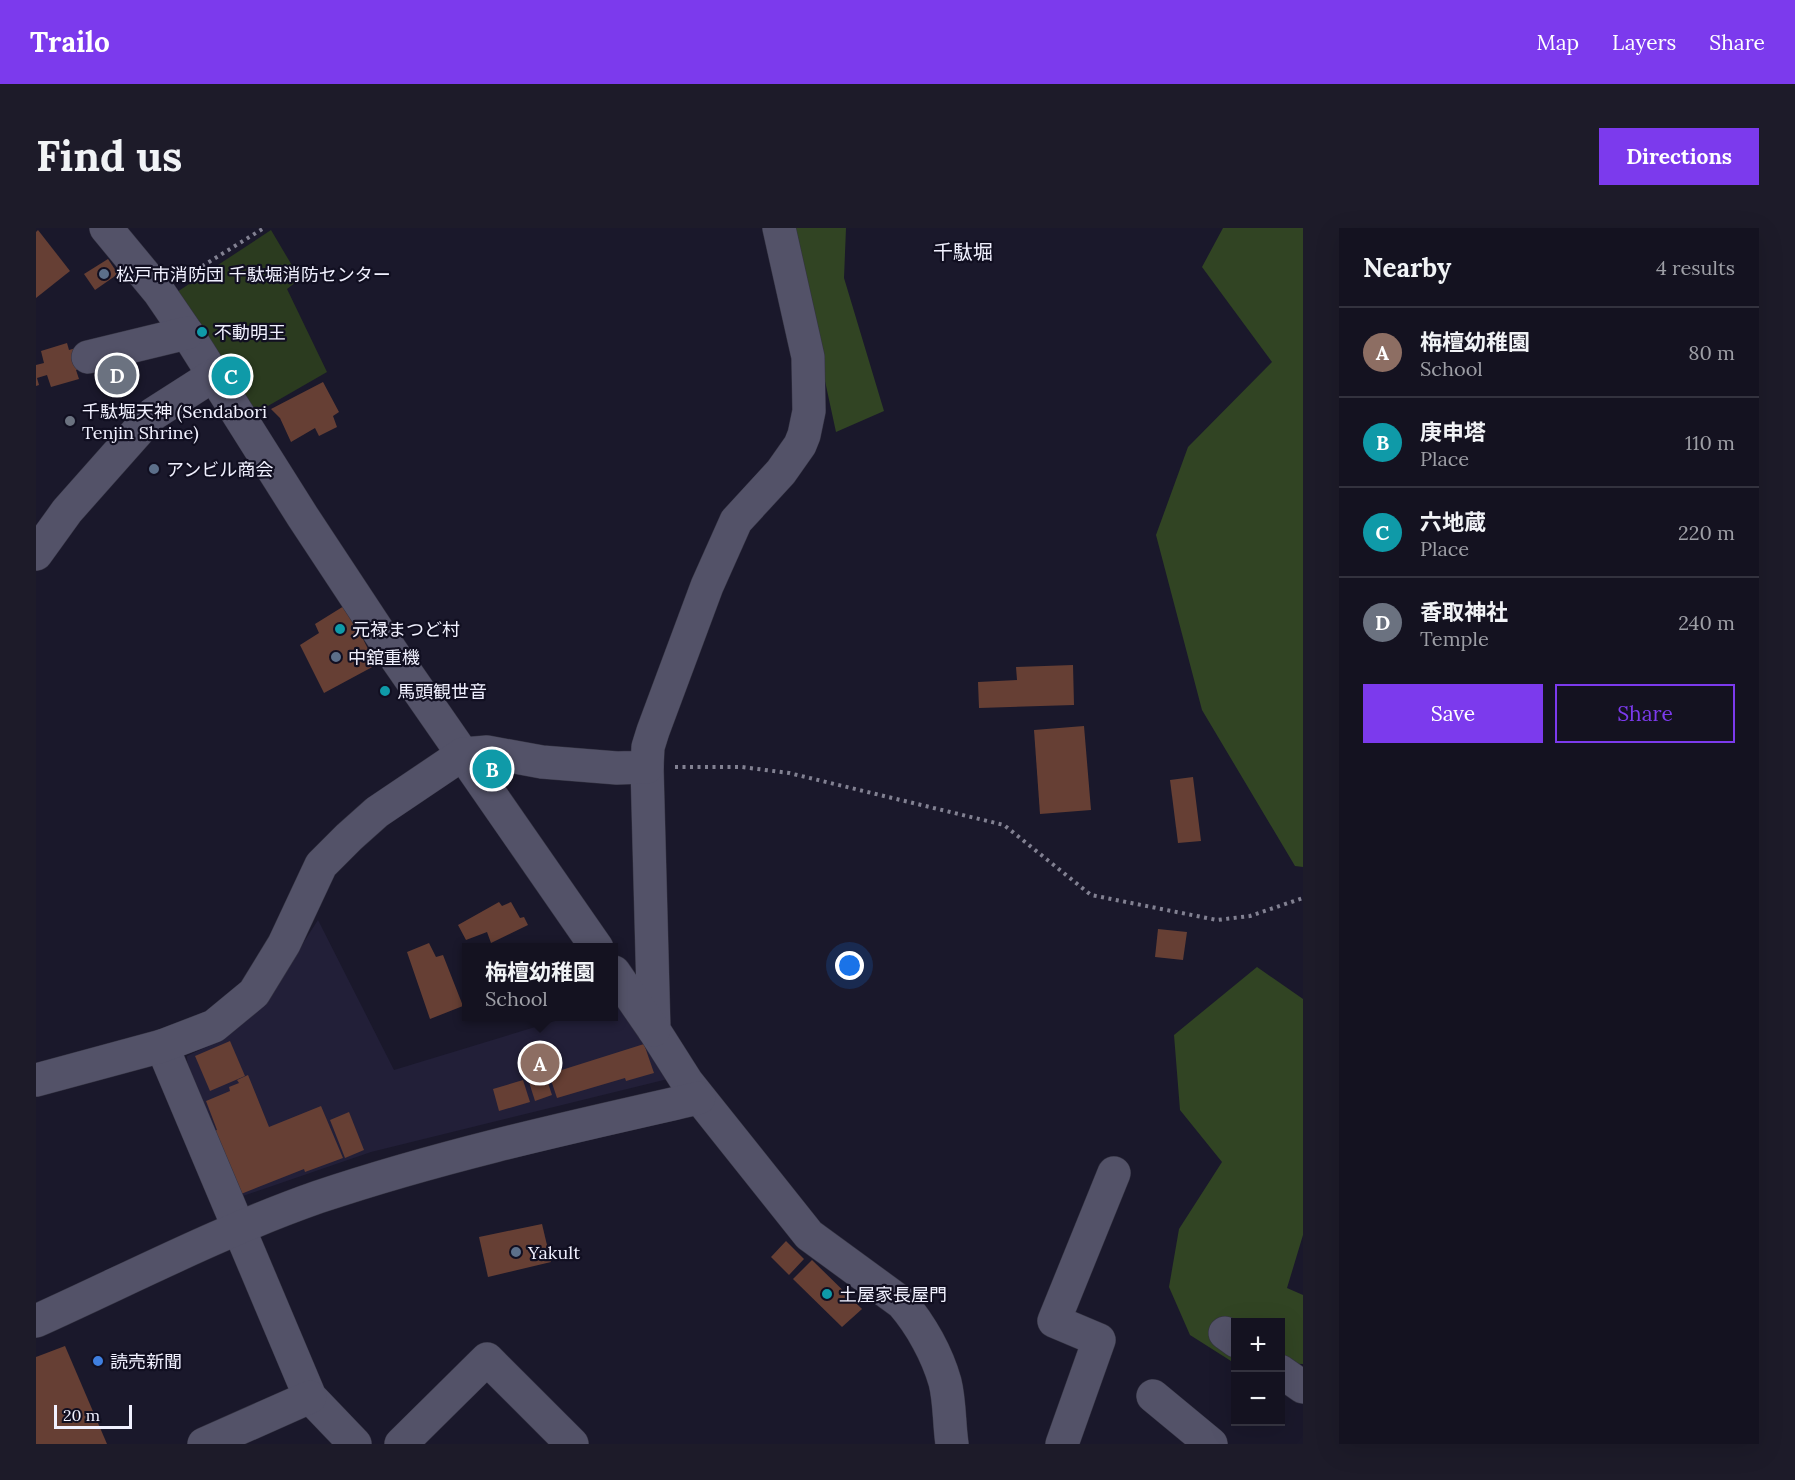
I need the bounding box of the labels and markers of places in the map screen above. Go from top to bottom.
place label: 松戸市消防団 千駄堀消防センター [116,263,391,286]
marker: 松戸市消防団 千駄堀消防センター [97,267,111,281]
place label: 不動明王 [214,321,286,344]
marker: 不動明王 [195,325,209,339]
pin: D [98,352,136,398]
pin: C [212,354,250,398]
place label: 千駄堀天神 (Sendabori Tenjin Shrine) [82,400,267,444]
marker: 千駄堀天神 (Sendabori Tenjin Shrine) [63,414,77,428]
place label: アンビル商会 [166,458,273,481]
marker: アンビル商会 [147,462,161,476]
place label: 元禄まつど村 [352,618,460,641]
marker: 元禄まつど村 [333,622,347,636]
place label: 中舘重機 [348,646,420,669]
marker: 中舘重機 [329,650,343,664]
place label: 馬頭観世音 [397,680,487,703]
marker: 馬頭観世音 [378,684,392,698]
pin: B [472,746,512,792]
pin: A [520,1040,560,1086]
place label: Yakult [527,1241,580,1264]
marker: Yakult [509,1245,523,1259]
place label: 土屋家長屋門 [839,1283,947,1306]
marker: 土屋家長屋門 [820,1287,834,1301]
place label: 読売新聞 [110,1350,182,1373]
marker: 読売新聞 [91,1354,105,1368]

